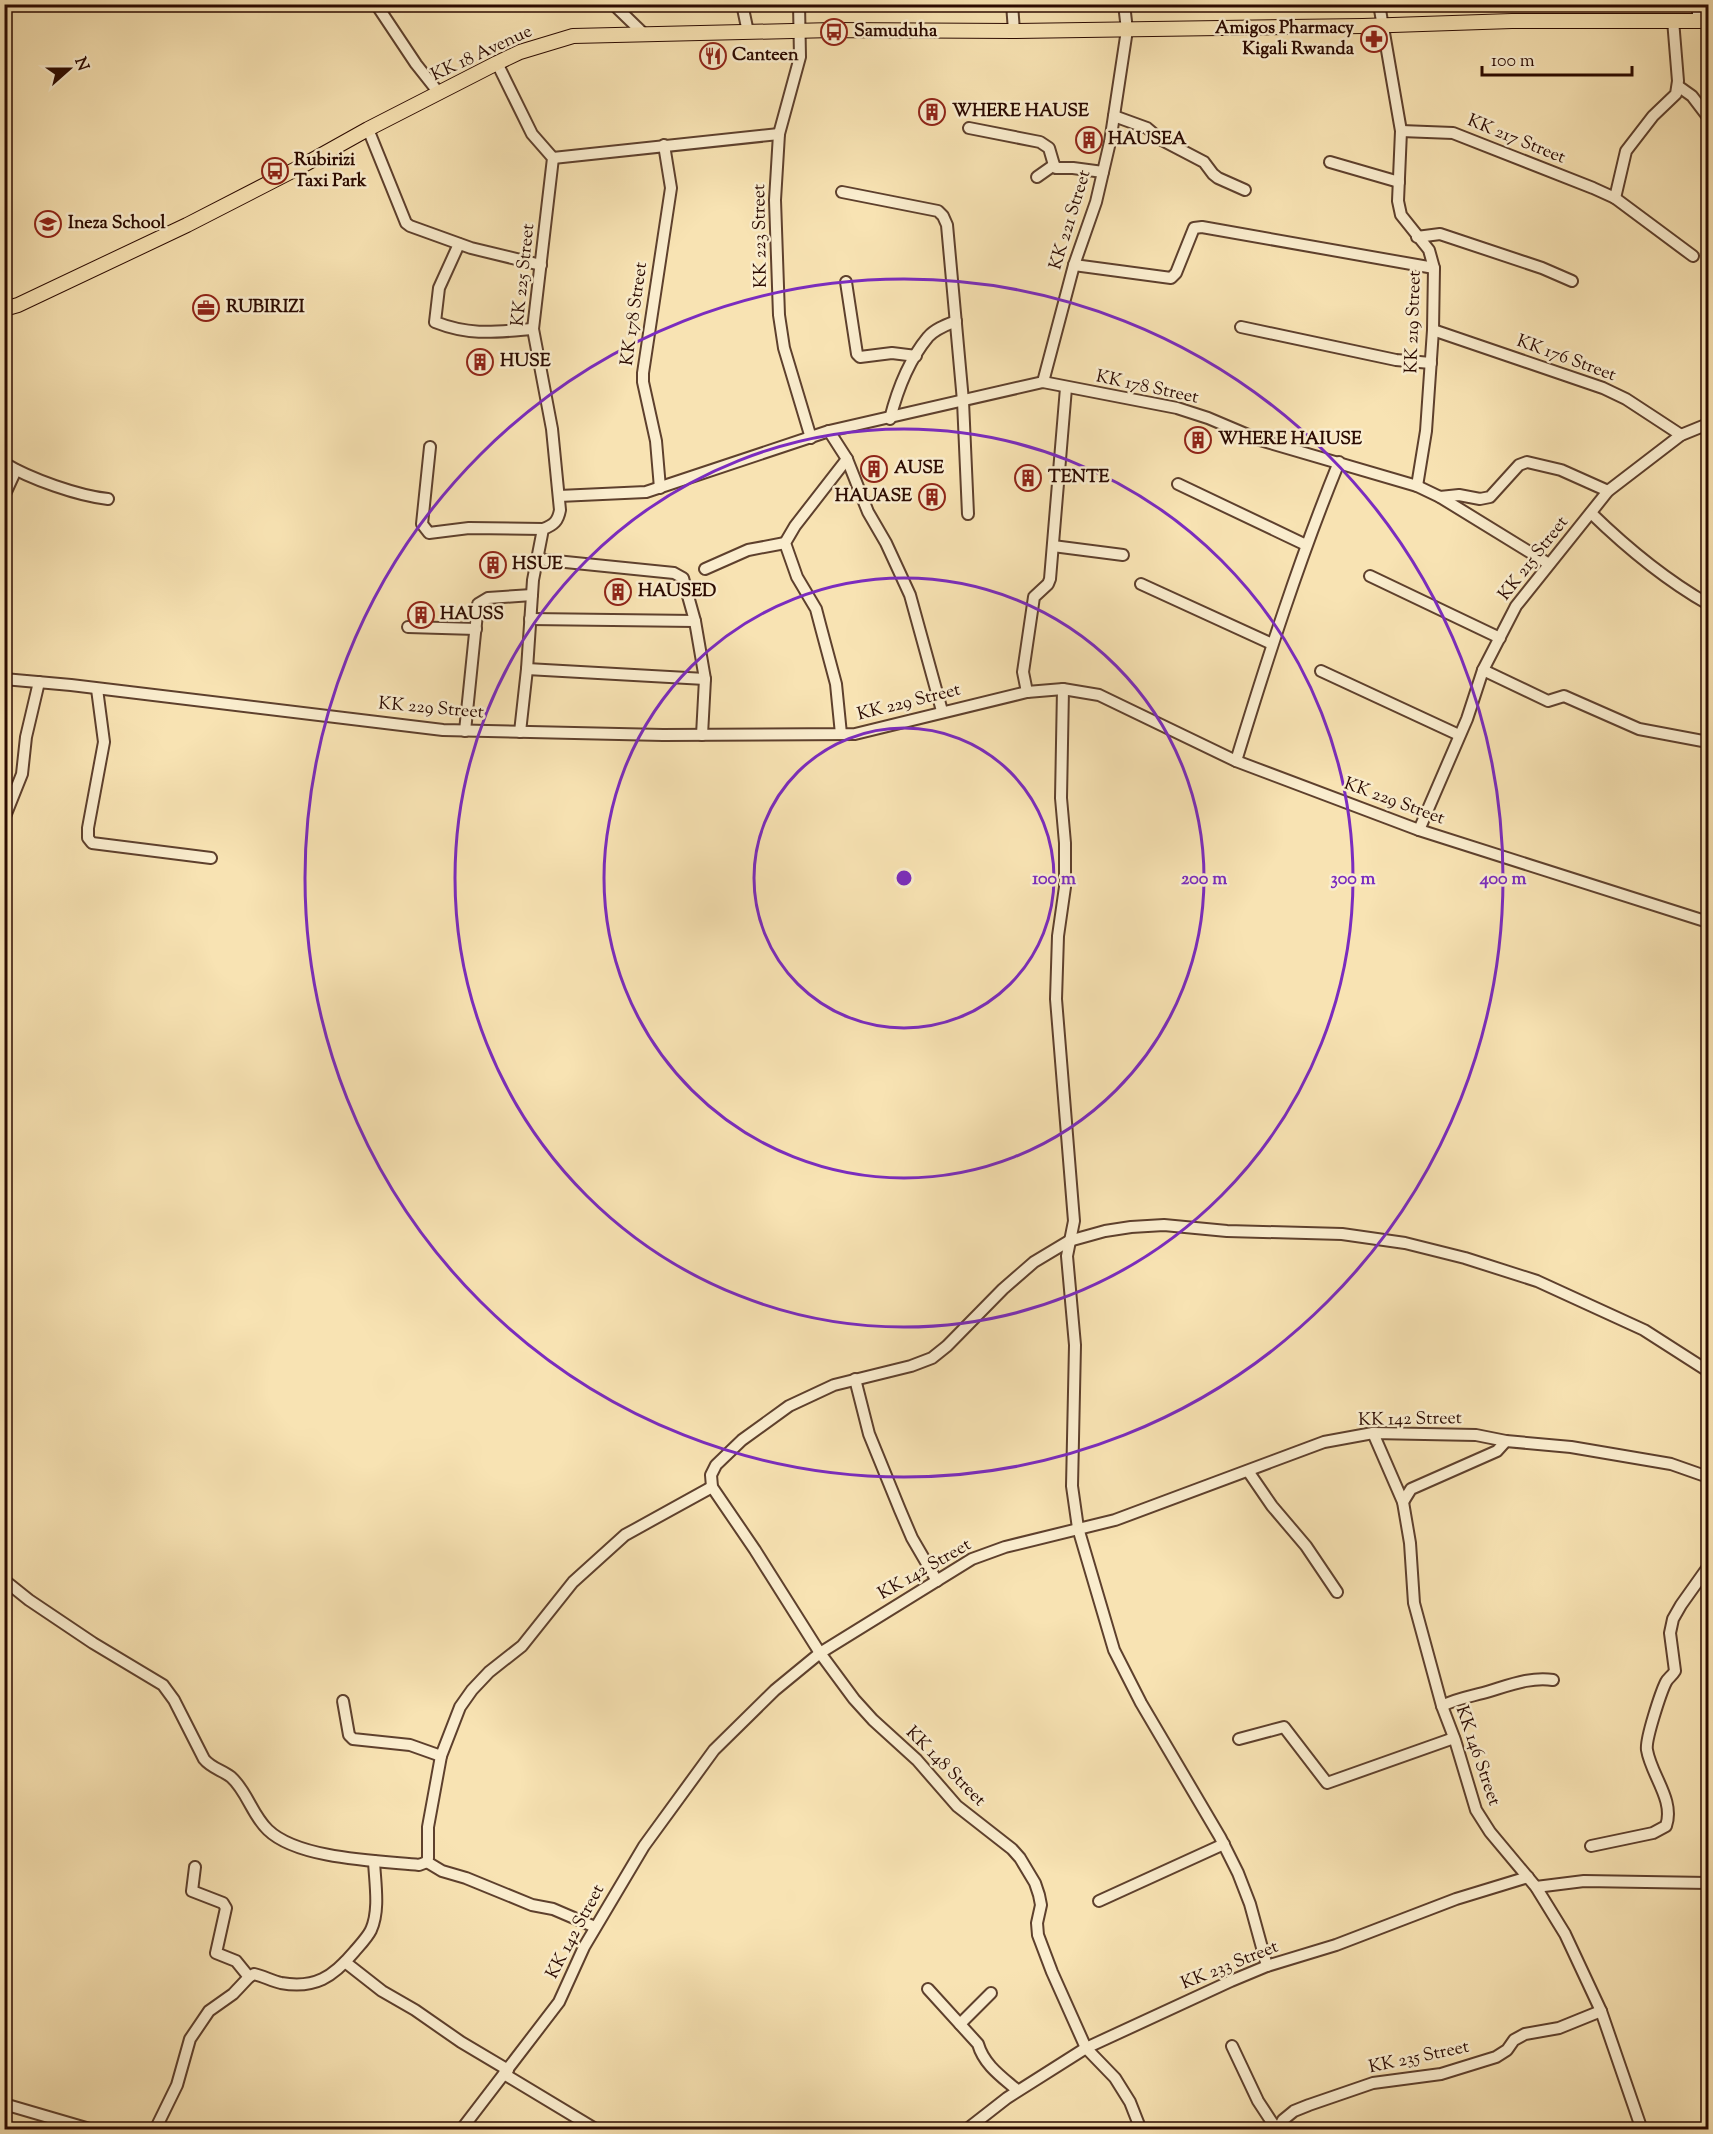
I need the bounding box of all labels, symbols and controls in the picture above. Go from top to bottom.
place label: Amigos Pharmacy Kigali Rwanda [1215,16,1355,63]
bus stop icon: Samuduha [819,17,849,47]
street label: KK 18 Avenue [427,19,537,89]
place label: Samuduha [854,19,938,45]
pharmacy icon: Amigos Pharmacy Kigali Rwanda [1359,24,1389,54]
north arrow [39,39,99,99]
scale bar [1482,39,1632,77]
restaurant icon: Canteen [698,41,728,71]
place label: Canteen [732,43,799,69]
text: 100 m [1491,49,1535,75]
text: N [68,54,94,75]
building icon: WHERE HAUSE [917,97,947,127]
place label: WHERE HAUSE [952,99,1089,125]
street label: KK 217 Street [1463,109,1569,171]
building icon: HAUSEA [1074,125,1104,155]
place label: HAUSEA [1108,127,1187,153]
place label: Rubirizi Taxi Park [294,148,367,195]
bus stop icon: Rubirizi Taxi Park [260,156,290,186]
street label: KK 221 Street [1043,167,1099,273]
street label: KK 223 Street [747,184,775,288]
school or university icon: Ineza School [33,209,63,239]
place label: Ineza School [68,211,166,237]
street label: KK 225 Street [506,222,542,328]
street label: KK 178 Street [615,261,655,367]
street label: KK 219 Street [1399,270,1429,374]
office icon: RUBIRIZI [191,293,221,323]
place label: RUBIRIZI [226,295,305,321]
street label: KK 176 Street [1513,329,1619,389]
building icon: HUSE [465,347,495,377]
place label: HUSE [500,349,551,375]
street label: KK 178 Street [1093,364,1201,412]
building icon: WHERE HAIUSE [1183,425,1213,455]
place label: WHERE HAIUSE [1218,427,1362,453]
building icon: AUSE [859,454,889,484]
place label: AUSE [894,456,944,482]
building icon: TENTE [1013,463,1043,493]
place label: TENTE [1048,465,1110,491]
building icon: HAUASE [917,482,947,512]
place label: HAUASE [835,484,912,510]
street label: KK 215 Street [1493,511,1575,607]
building icon: HSUE [478,550,508,580]
place label: HSUE [512,552,563,578]
building icon: HAUSED [603,577,633,607]
place label: HAUSED [638,579,716,605]
building icon: HAUSS [406,600,436,630]
place label: HAUSS [440,602,504,628]
street label: KK 229 Street [855,678,963,728]
street label: KK 229 Street [377,691,485,727]
street label: KK 229 Street [1340,772,1448,832]
text: 100 m [1032,867,1076,893]
text: 200 m [1181,867,1227,893]
text: 300 m [1331,867,1376,893]
text: 400 m [1479,867,1526,893]
centre of rings [894,868,914,888]
street label: KK 142 Street [1358,1406,1462,1434]
street label: KK 142 Street [874,1533,976,1607]
street label: KK 146 Street [1448,1703,1506,1809]
street label: KK 148 Street [899,1721,991,1813]
street label: KK 142 Street [540,1880,612,1984]
street label: KK 233 Street [1177,1935,1283,1997]
street label: KK 235 Street [1366,2035,1472,2081]

